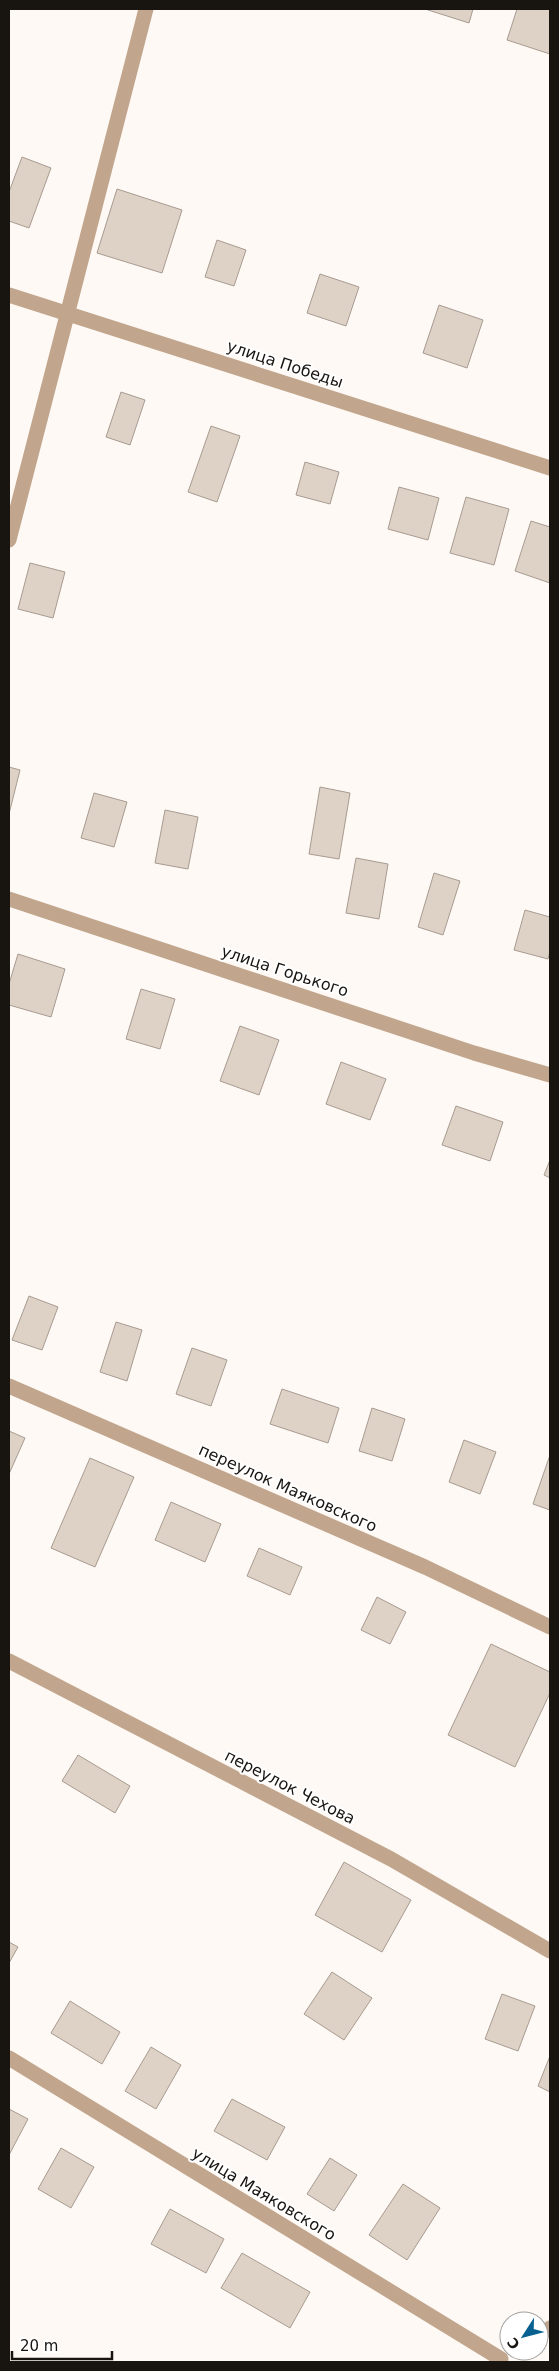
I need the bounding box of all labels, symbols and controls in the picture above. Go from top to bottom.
street label: улица Победы [224,336,346,392]
street label: улица Горького [219,941,351,1001]
street label: переулок Маяковского [196,1440,380,1536]
street label: переулок Чехова [222,1746,358,1828]
street label: улица Маяковского [189,2144,339,2244]
north arrow [499,2311,549,2361]
scale bar [12,2328,112,2360]
text: С [504,2335,523,2353]
text: 20 m [20,2337,58,2355]

